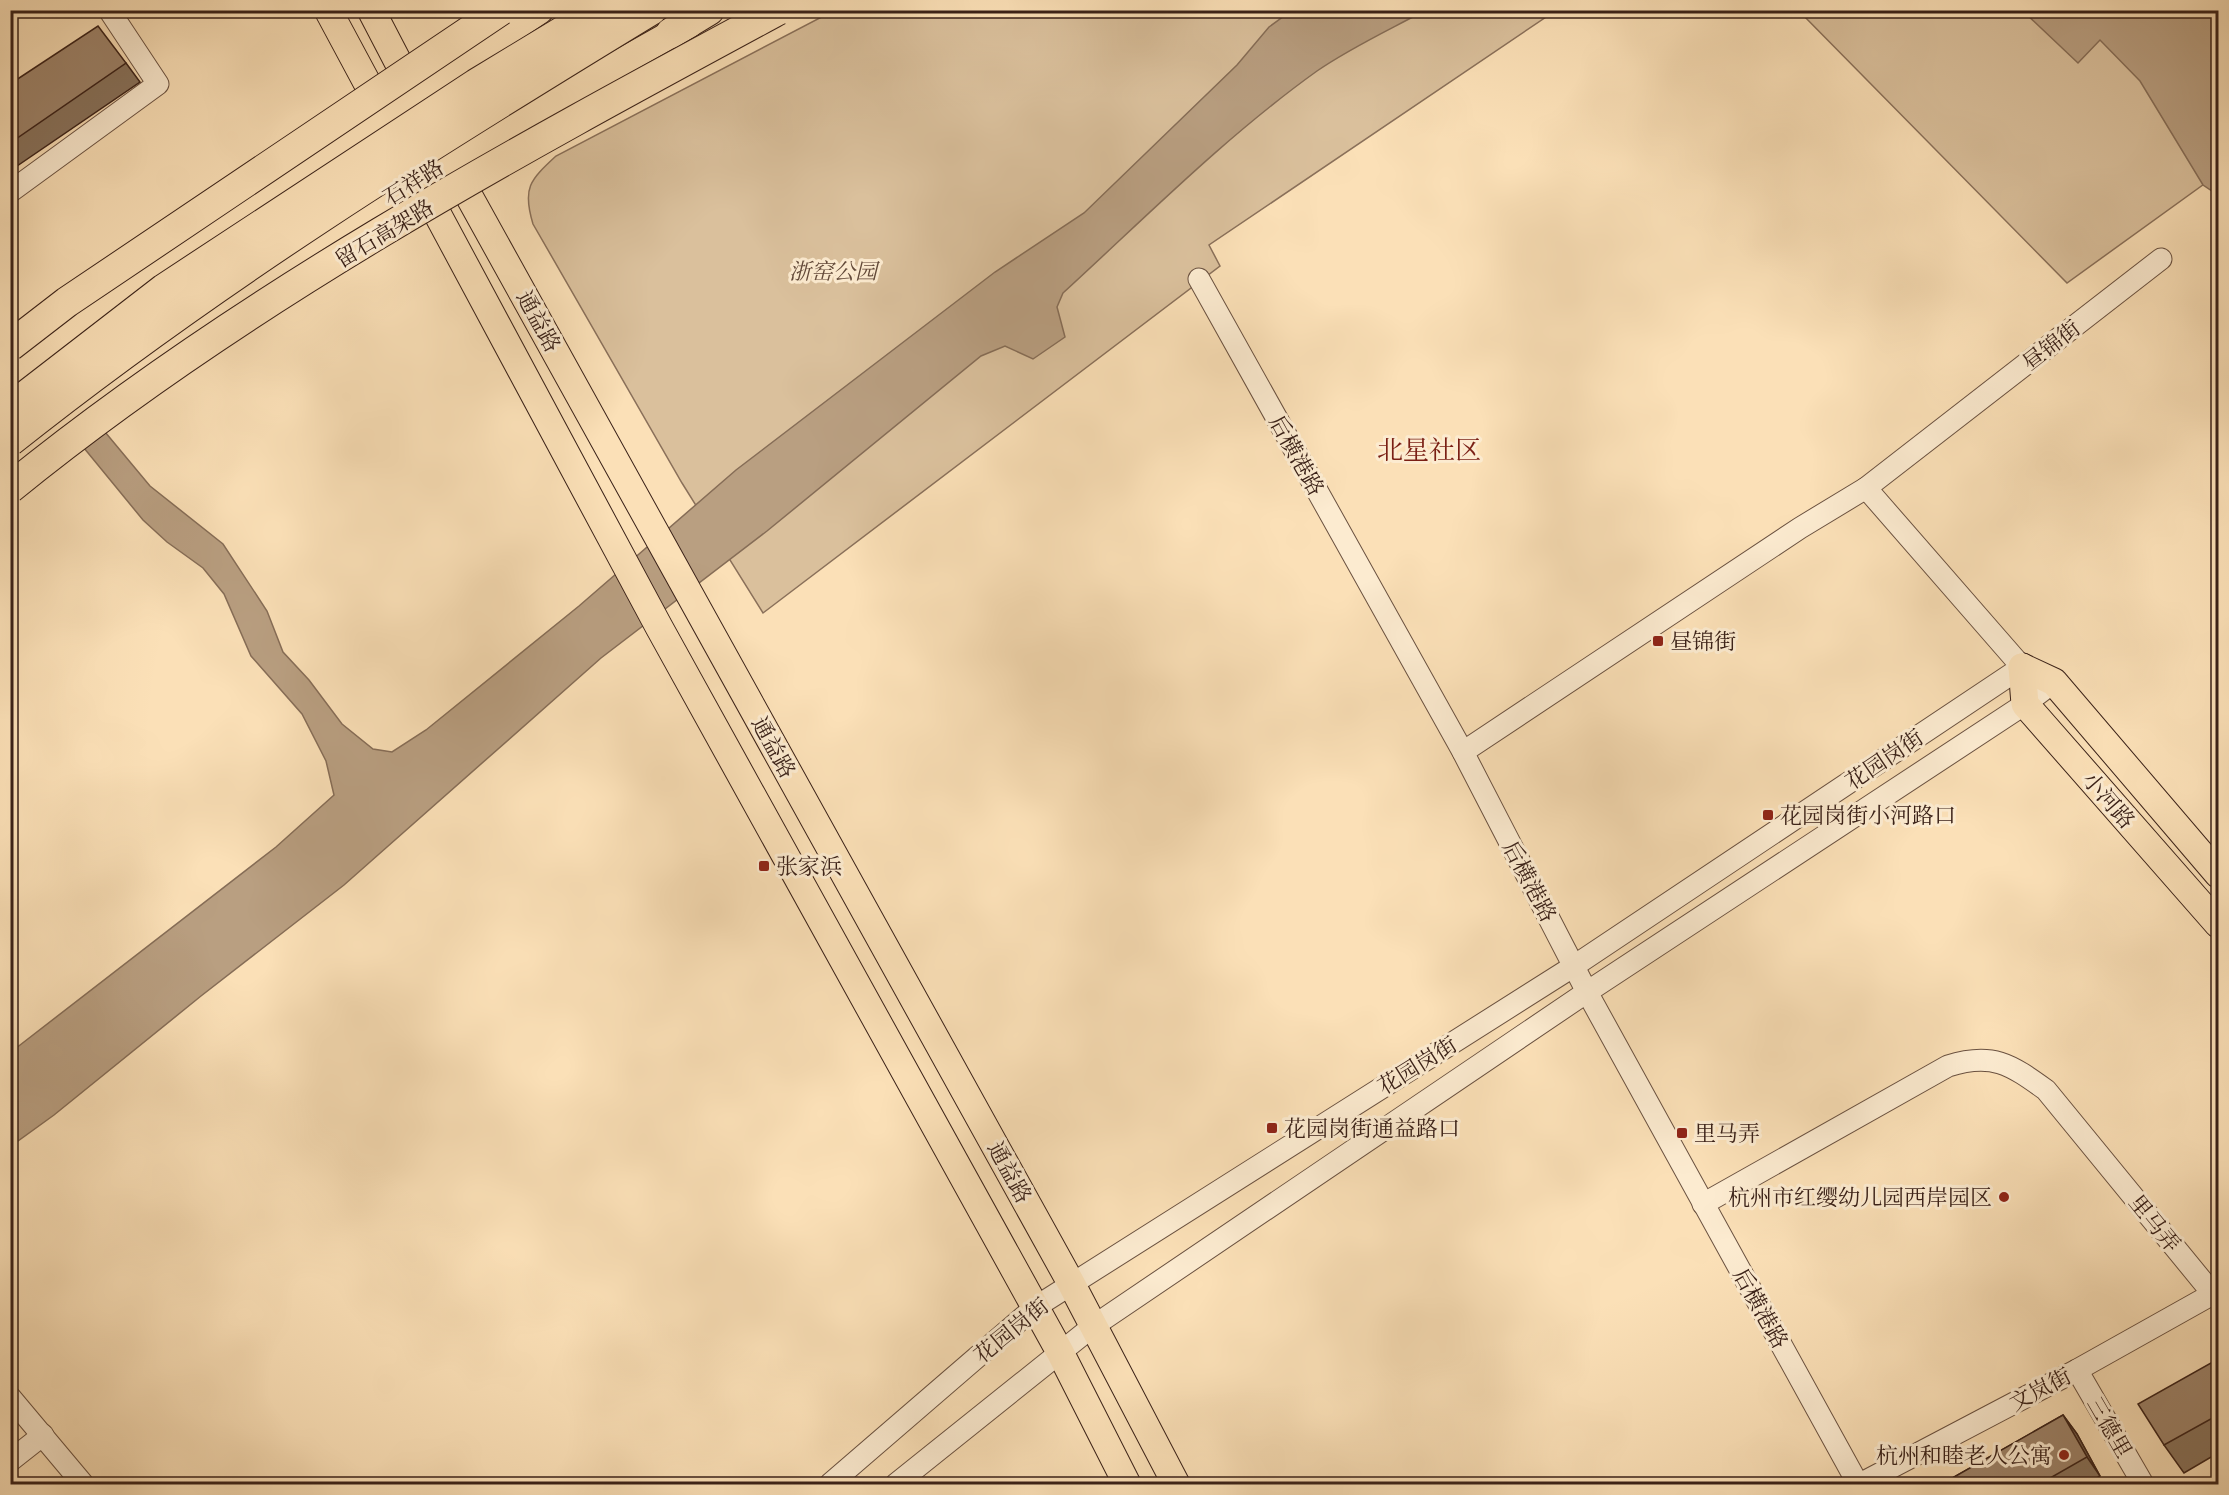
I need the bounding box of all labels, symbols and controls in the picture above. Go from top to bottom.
street label: 石祥路 [378,153,451,216]
street label: 留石高架路 [330,194,441,278]
park label: 浙窑公园 [789,258,880,290]
street label: 通益路 [506,286,566,359]
street label: 昼锦街 [2017,314,2089,380]
street label: 后横港路 [1259,410,1330,503]
district label: 北星社区 [1377,434,1481,471]
place label: 昼锦街 [1670,628,1736,660]
marker: 昼锦街 [1651,634,1665,648]
street label: 通益路 [741,712,801,785]
street label: 花园岗街 [1840,724,1931,799]
street label: 小河路 [2073,767,2140,837]
place label: 花园岗街小河路口 [1780,802,1956,834]
marker: 花园岗街小河路口 [1761,808,1775,822]
street label: 后横港路 [1493,836,1562,929]
place label: 张家浜 [776,853,842,885]
marker: 张家浜 [757,859,771,873]
street label: 花园岗街 [1373,1031,1464,1104]
place label: 花园岗街通益路口 [1284,1115,1460,1147]
place label: 里马弄 [1694,1120,1760,1152]
marker: 花园岗街通益路口 [1265,1121,1279,1135]
marker: 里马弄 [1675,1126,1689,1140]
street label: 通益路 [977,1137,1037,1210]
place label: 杭州市红缨幼儿园西岸园区 [1728,1184,1992,1216]
street label: 里马弄 [2119,1189,2186,1261]
marker: 杭州市红缨幼儿园西岸园区 [1997,1190,2011,1204]
street label: 后横港路 [1723,1263,1794,1356]
street label: 花园岗街 [969,1292,1057,1372]
street label: 文岚街 [2005,1362,2078,1421]
street label: 三德里 [2077,1392,2138,1465]
place label: 杭州和睦老人公寓 [1876,1442,2052,1474]
marker: 杭州和睦老人公寓 [2057,1448,2071,1462]

